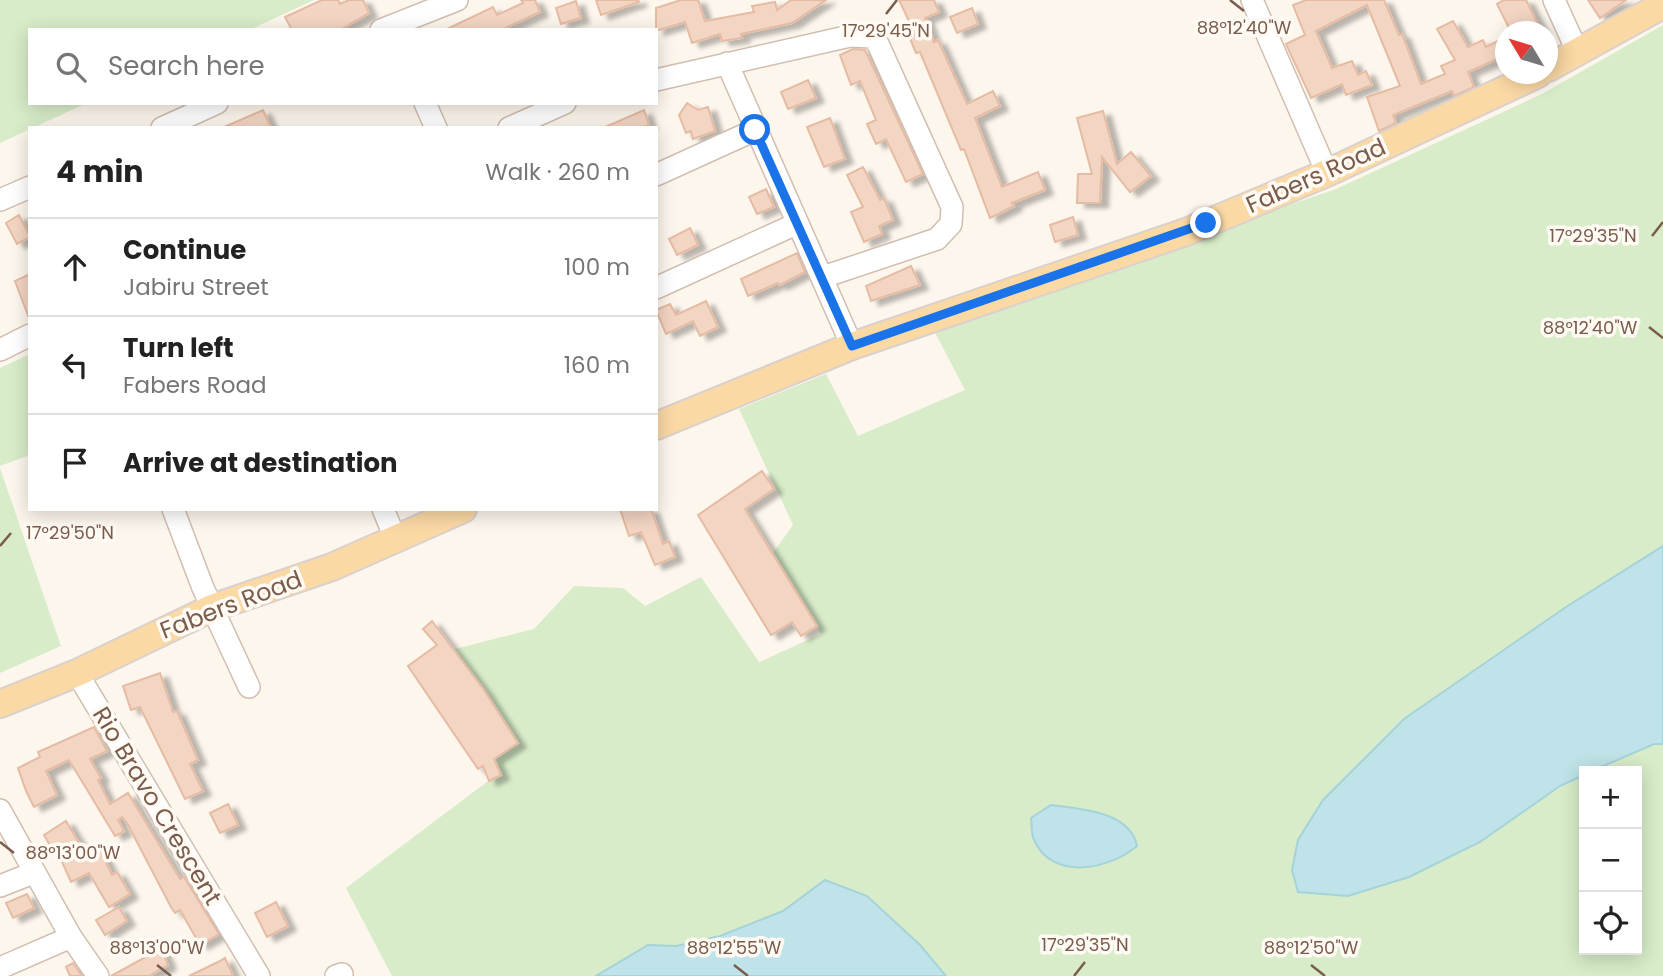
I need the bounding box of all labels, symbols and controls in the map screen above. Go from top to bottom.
text: 88°12'40"W [1197,15,1292,40]
text: 17°29'45"N [842,18,930,43]
north arrow [1495,21,1558,84]
search box [28,28,658,105]
icon: search [52,48,90,86]
text: Search here [108,48,265,84]
route start [739,114,770,145]
street label: Fabers Road [1241,130,1391,221]
text: 4 min [56,150,144,193]
text: Walk · 260 m [485,156,630,188]
route end [1190,207,1221,238]
text: 17°29'35"N [1549,223,1637,248]
text: Continue [123,232,246,268]
icon: ahead [56,248,94,286]
text: 100 m [564,251,630,283]
text: Jabiru Street [123,271,269,303]
text: 88°12'40"W [1543,315,1638,340]
text: Turn left [123,330,234,366]
icon: left [56,346,94,384]
text: 160 m [564,349,630,381]
text: Fabers Road [123,369,266,401]
icon: arrive [56,444,94,482]
text: Arrive at destination [123,445,398,481]
text: 17°29'50"N [26,520,114,545]
street label: Fabers Road [155,562,307,647]
street label: Rio Bravo Crescent [85,700,230,911]
map controls [1579,766,1642,955]
button: + [1579,766,1642,829]
button: − [1579,829,1642,892]
text: 88°13'00"W [26,840,121,865]
button: locate [1579,892,1642,955]
text: 17°29'35"N [1041,932,1129,957]
text: 88°13'00"W [110,935,205,960]
text: 88°12'55"W [687,935,782,960]
text: 88°12'50"W [1264,935,1359,960]

